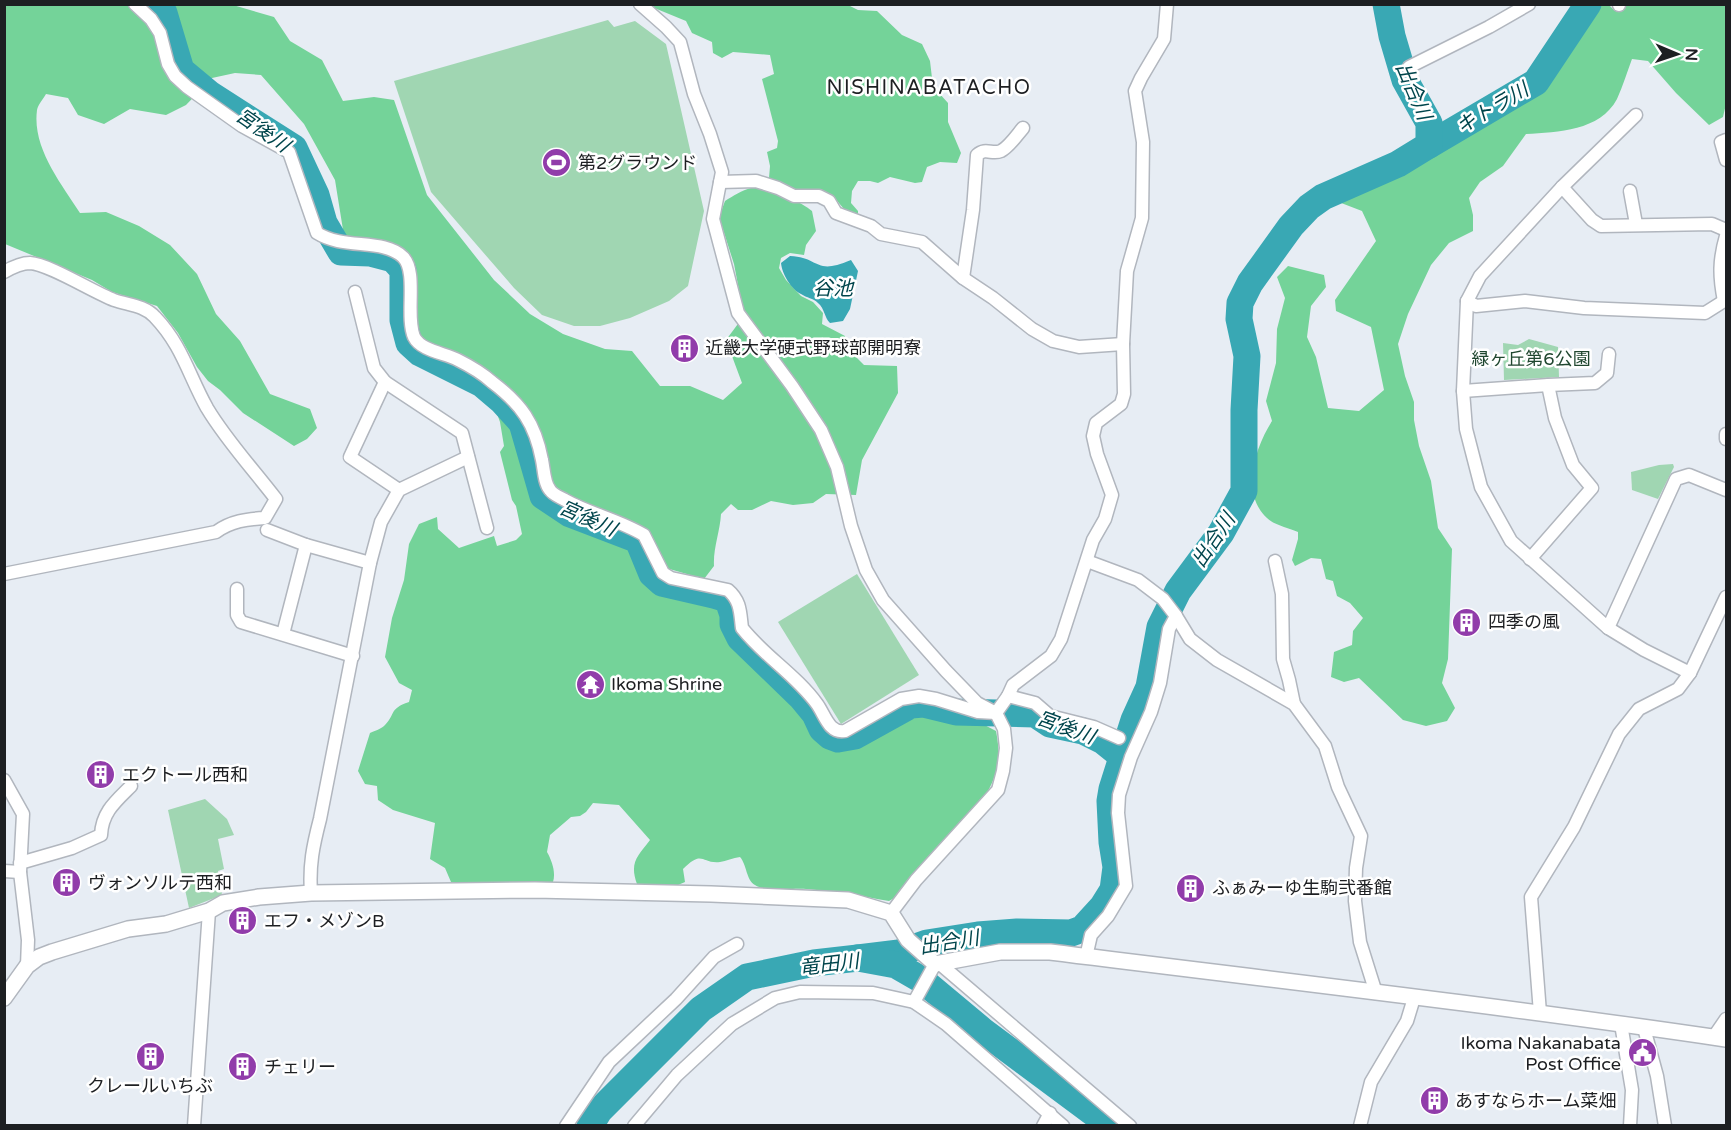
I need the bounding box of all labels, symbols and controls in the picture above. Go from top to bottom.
north arrow [1647,24,1707,84]
text: N [1681,48,1701,61]
water label: 出合川 [1390,59,1437,126]
district label: NISHINABATACHO [826,76,1032,100]
water label: キトラ川 [1452,77,1535,140]
water label: 宮後川 [231,104,296,159]
sports icon: 第2グラウンド [541,147,573,179]
place label: 第2グラウンド [578,152,697,174]
water label: 谷池 [813,277,855,301]
building icon: 近畿大学硬式野球部開明寮 [668,332,700,364]
place label: 近畿大学硬式野球部開明寮 [705,337,921,359]
park label: 緑ヶ丘第6公園 [1471,348,1591,370]
water label: 宮後川 [555,496,622,543]
water label: 出合川 [1187,507,1242,572]
building icon: 四季の風 [1451,606,1483,638]
place label: 四季の風 [1488,611,1560,633]
temple icon: Ikoma Shrine [574,668,606,700]
place label: Ikoma Shrine [611,673,722,695]
water label: 宮後川 [1033,706,1100,750]
building icon: エクトール西和 [85,759,117,791]
place label: エクトール西和 [122,764,248,786]
building icon: ヴォンソルテ西和 [51,867,83,899]
place label: ヴォンソルテ西和 [88,872,232,894]
building icon: ふぁみーゆ生駒弐番館 [1175,872,1207,904]
place label: ふぁみーゆ生駒弐番館 [1212,877,1392,899]
building icon: エフ・メゾンB [227,905,259,937]
place label: エフ・メゾンB [264,910,384,932]
water label: 出合川 [918,926,983,960]
water label: 竜田川 [798,949,862,981]
place label: Ikoma Nakanabata Post Office [1460,1032,1621,1075]
public building icon: Ikoma Nakanabata Post Office [1626,1037,1658,1069]
building icon: クレールいちぶ [134,1041,166,1073]
building icon: チェリー [227,1051,259,1083]
place label: チェリー [264,1056,336,1078]
place label: クレールいちぶ [87,1075,213,1097]
building icon: あすならホーム菜畑 [1418,1085,1450,1117]
place label: あすならホーム菜畑 [1455,1090,1616,1112]

